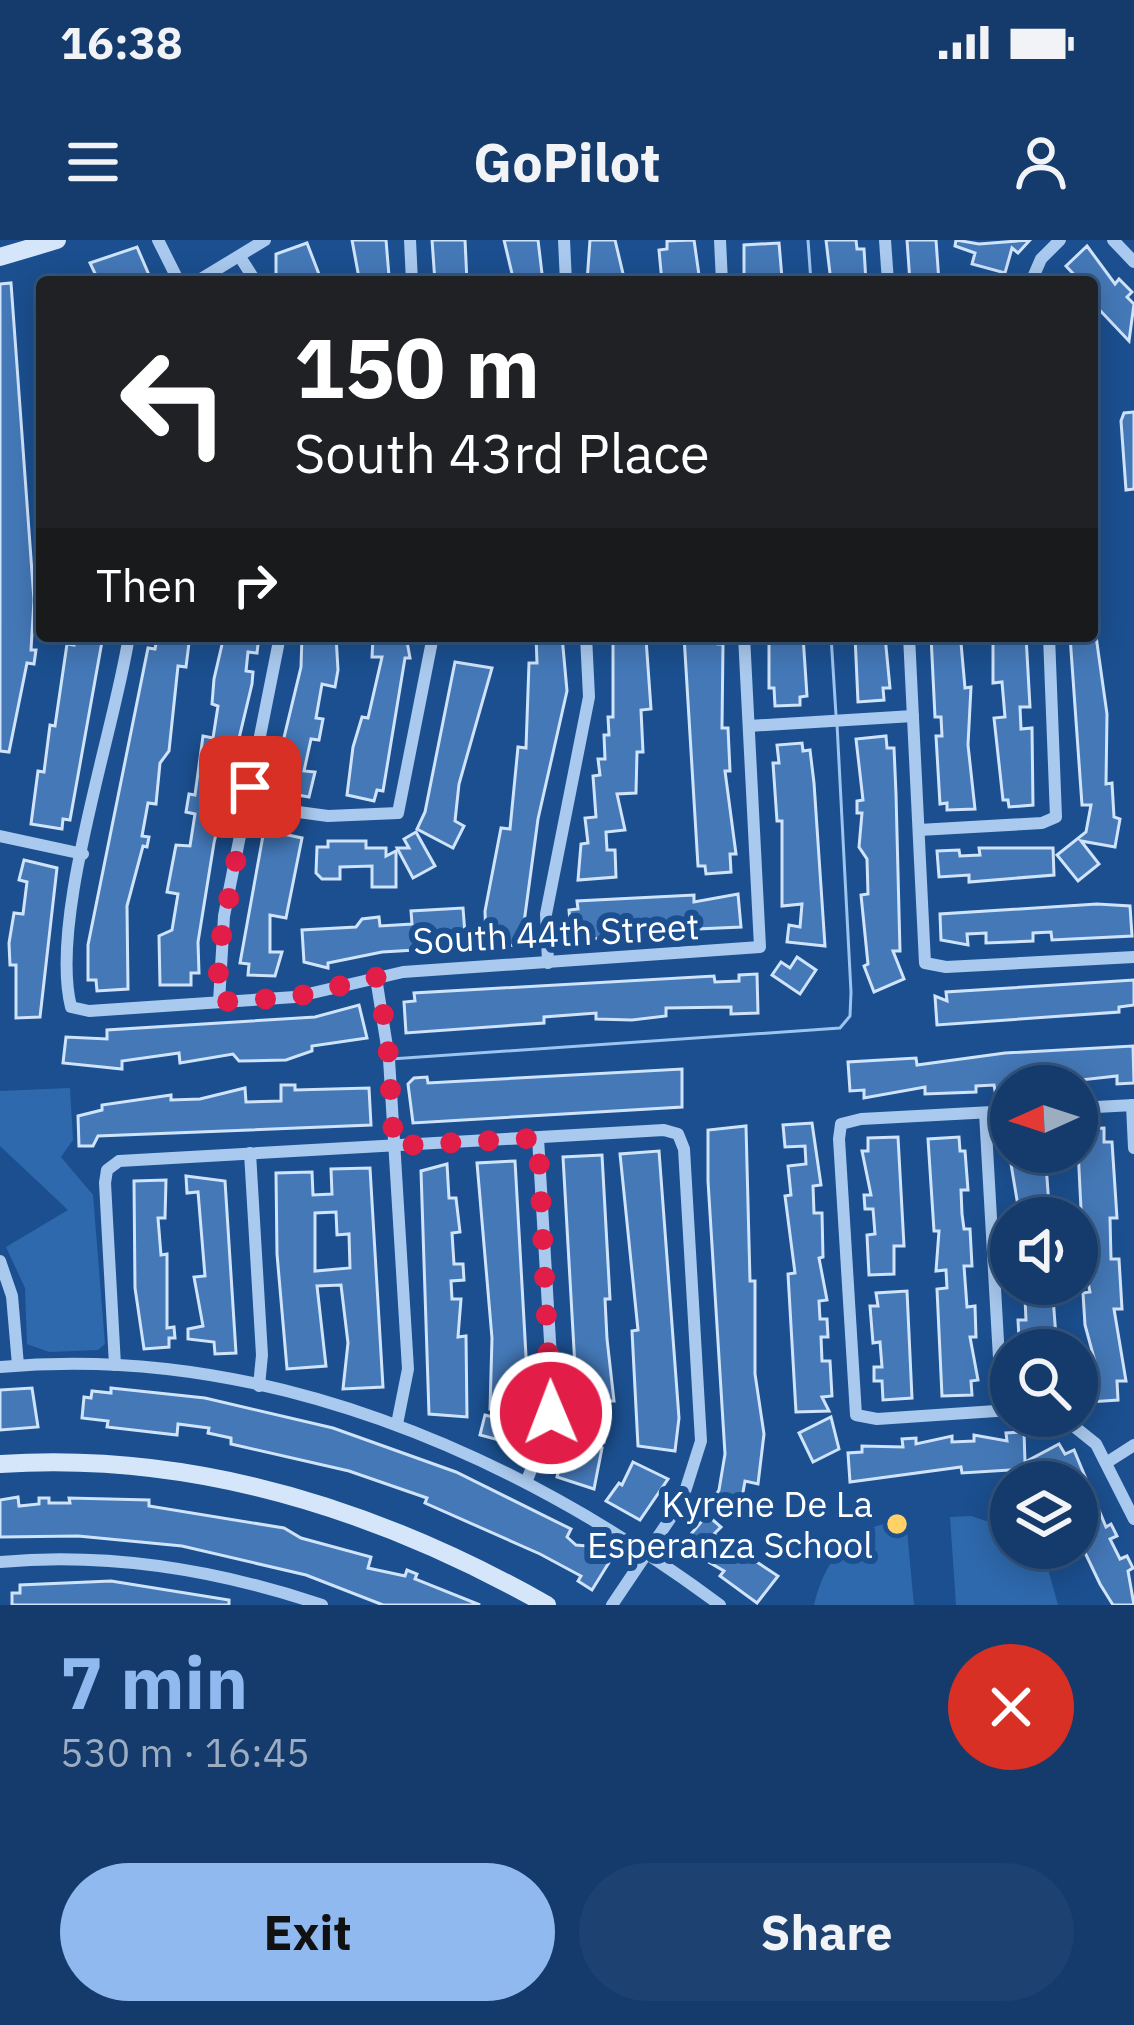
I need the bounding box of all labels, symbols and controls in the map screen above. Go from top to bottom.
text: 16:38 [60,13,183,71]
text: GoPilot [473,127,661,197]
icon: menu [60,129,126,195]
icon: person [1008,129,1074,195]
text: 150 m [294,312,540,421]
icon: left [96,324,252,480]
text: South 43rd Place [294,418,710,488]
icon: right [222,552,288,618]
text: Then [96,556,198,614]
pin [199,736,301,838]
icon: arrive [217,754,283,820]
street label: South 44th Street [412,902,700,964]
north arrow [990,1065,1098,1173]
map controls [990,1065,1098,1569]
button: sound [990,1197,1098,1305]
button: search [990,1329,1098,1437]
position arrow [488,1350,614,1476]
button: layers [990,1461,1098,1569]
place label: Kyrene De La Esperanza School [587,1480,873,1568]
marker: Kyrene De La Esperanza School [884,1511,910,1537]
text: 7 min [60,1635,248,1729]
button: close [948,1644,1074,1770]
text: 530 m · 16:45 [60,1727,310,1778]
button: Exit [60,1863,555,2001]
button: Share [579,1863,1074,2001]

